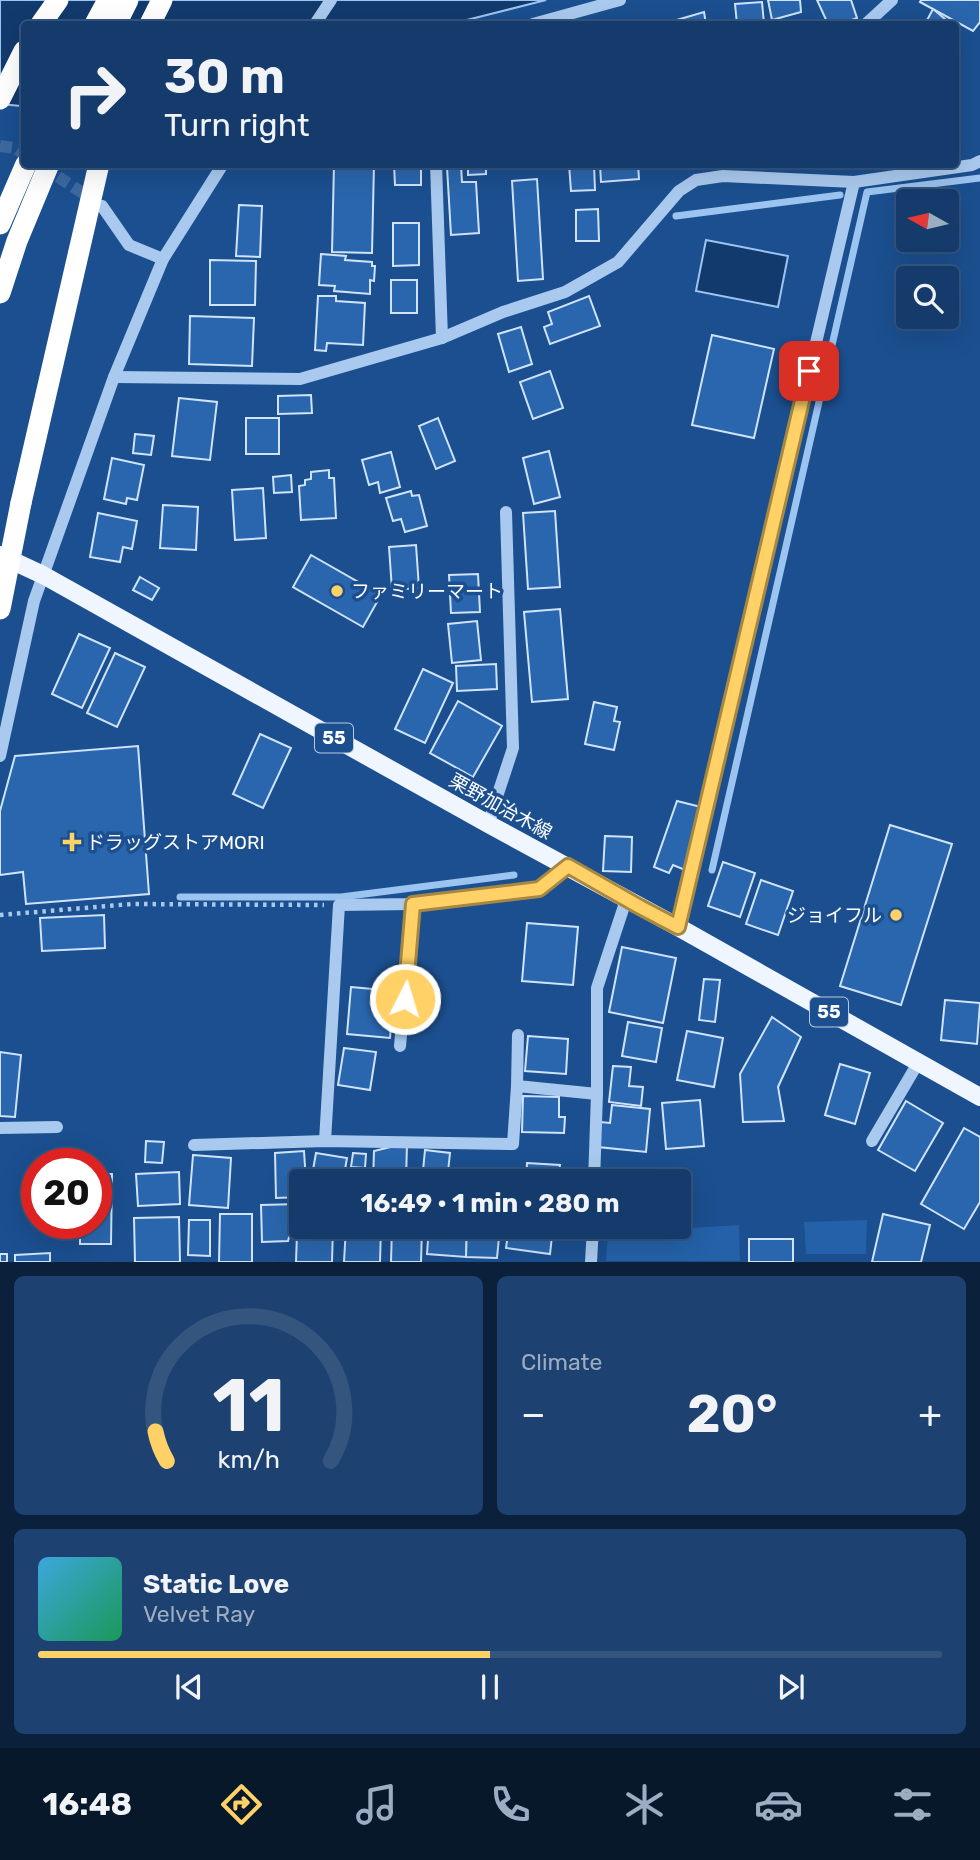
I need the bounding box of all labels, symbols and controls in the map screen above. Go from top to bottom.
text: 30 m [164,47,285,105]
icon: right [49,49,140,140]
text: Turn right [164,106,309,144]
north arrow [896,189,959,252]
map controls [896,189,959,329]
button: search [896,266,959,329]
pin [779,341,839,401]
icon: arrive [790,352,828,390]
place label: ファミリーマート [351,580,503,603]
marker: ファミリーマート [329,583,345,599]
road number: 55 [315,724,353,752]
street label: 栗野加治木線 [445,769,556,844]
place label: ドラッグストアMORI [86,831,265,854]
marker: ドラッグストアMORI [64,834,80,850]
place label: ジョイフル [787,904,882,927]
marker: ジョイフル [888,907,904,923]
position arrow [368,962,442,1036]
road number: 55 [810,998,848,1027]
speed limit sign: 20 [21,1148,112,1239]
text: 16:49 · 1 min · 280 m [360,1188,620,1219]
text: Climate [521,1348,602,1376]
text: 11 [212,1364,285,1450]
text: 20° [687,1383,777,1445]
text: − [521,1391,546,1437]
text: + [918,1391,942,1437]
text: km/h [217,1445,280,1474]
text: Static Love [143,1569,289,1600]
text: Velvet Ray [143,1600,255,1628]
icon: previous [170,1668,208,1706]
icon: pause [471,1668,509,1706]
icon: next [772,1668,810,1706]
icon: directions [217,1780,266,1829]
icon: music [352,1780,401,1829]
icon: phone [486,1780,535,1829]
icon: climate [620,1780,669,1829]
icon: car [754,1780,803,1829]
icon: filters [888,1780,937,1829]
text: 16:48 [43,1785,132,1823]

